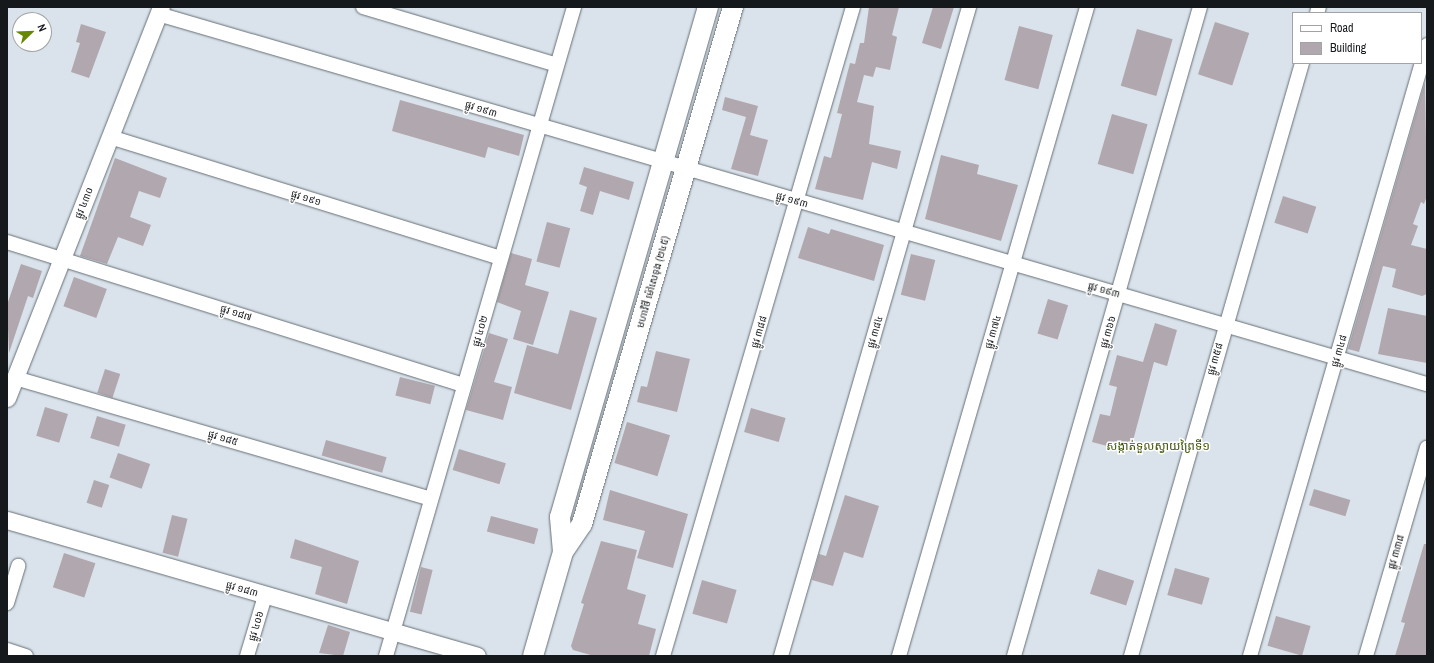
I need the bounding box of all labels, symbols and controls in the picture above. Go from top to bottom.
north arrow [12,12,52,52]
legend [1292,12,1422,64]
text: Road [1330,20,1354,36]
text: N [34,22,50,33]
text: Building [1330,40,1366,56]
street label: ផ្លូវ ១៩៣ [463,98,499,120]
street label: ផ្លូវ ៤៣០ [72,185,96,221]
street label: ផ្លូវ ១៩១ [289,188,323,208]
street label: ផ្លូវ ១៩៣ [774,190,810,210]
street label: មហាវិថី ម៉ៅសេទុង (២៤៥) [634,235,672,329]
street label: ផ្លូវ ១៩៣ [1086,280,1122,300]
street label: ផ្លូវ ១៨៧ [219,303,253,323]
street label: ផ្លូវ ៤០២ [470,314,490,348]
street label: ផ្លូវ ៣៨៨ [749,314,769,350]
street label: ផ្លូវ ៣៨៤ [865,314,885,350]
street label: ផ្លូវ ៣៧៤ [982,314,1004,350]
street label: ផ្លូវ ៣៦៦ [1098,314,1118,350]
street label: ផ្លូវ ៣៤៨ [1329,333,1349,369]
street label: ផ្លូវ ៣៥៨ [1205,341,1225,377]
street label: ផ្លូវ ១៨៥ [206,428,240,448]
district label: សង្កាត់ទួលស្វាយព្រៃទី១ [1106,440,1210,454]
street label: ផ្លូវ ៣៣៨ [1385,533,1407,571]
street label: ផ្លូវ ១៨៣ [224,579,260,599]
street label: ផ្លូវ ៤០៦ [246,609,266,643]

